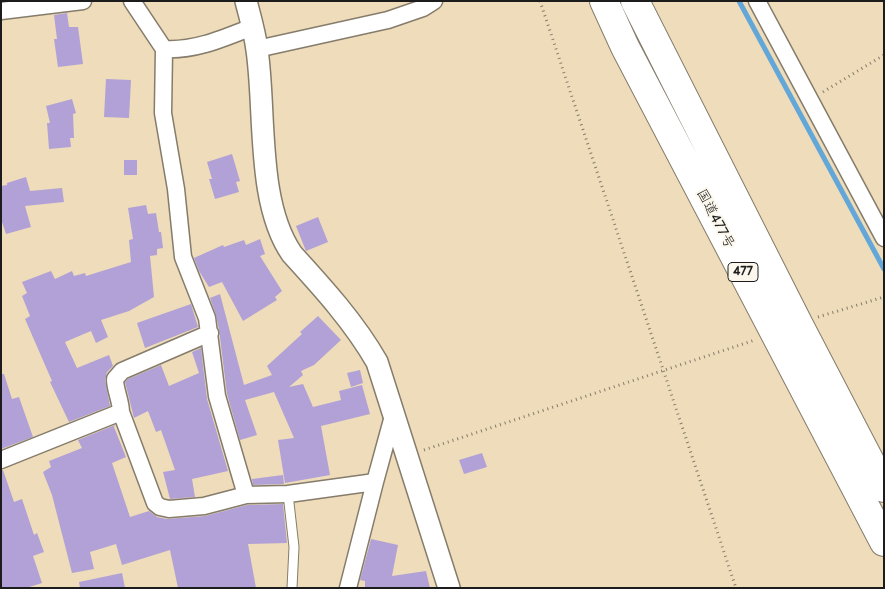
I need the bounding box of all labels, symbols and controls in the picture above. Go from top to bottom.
street label: 国道477号 [692,186,738,252]
road number: 477 [728,262,758,282]

